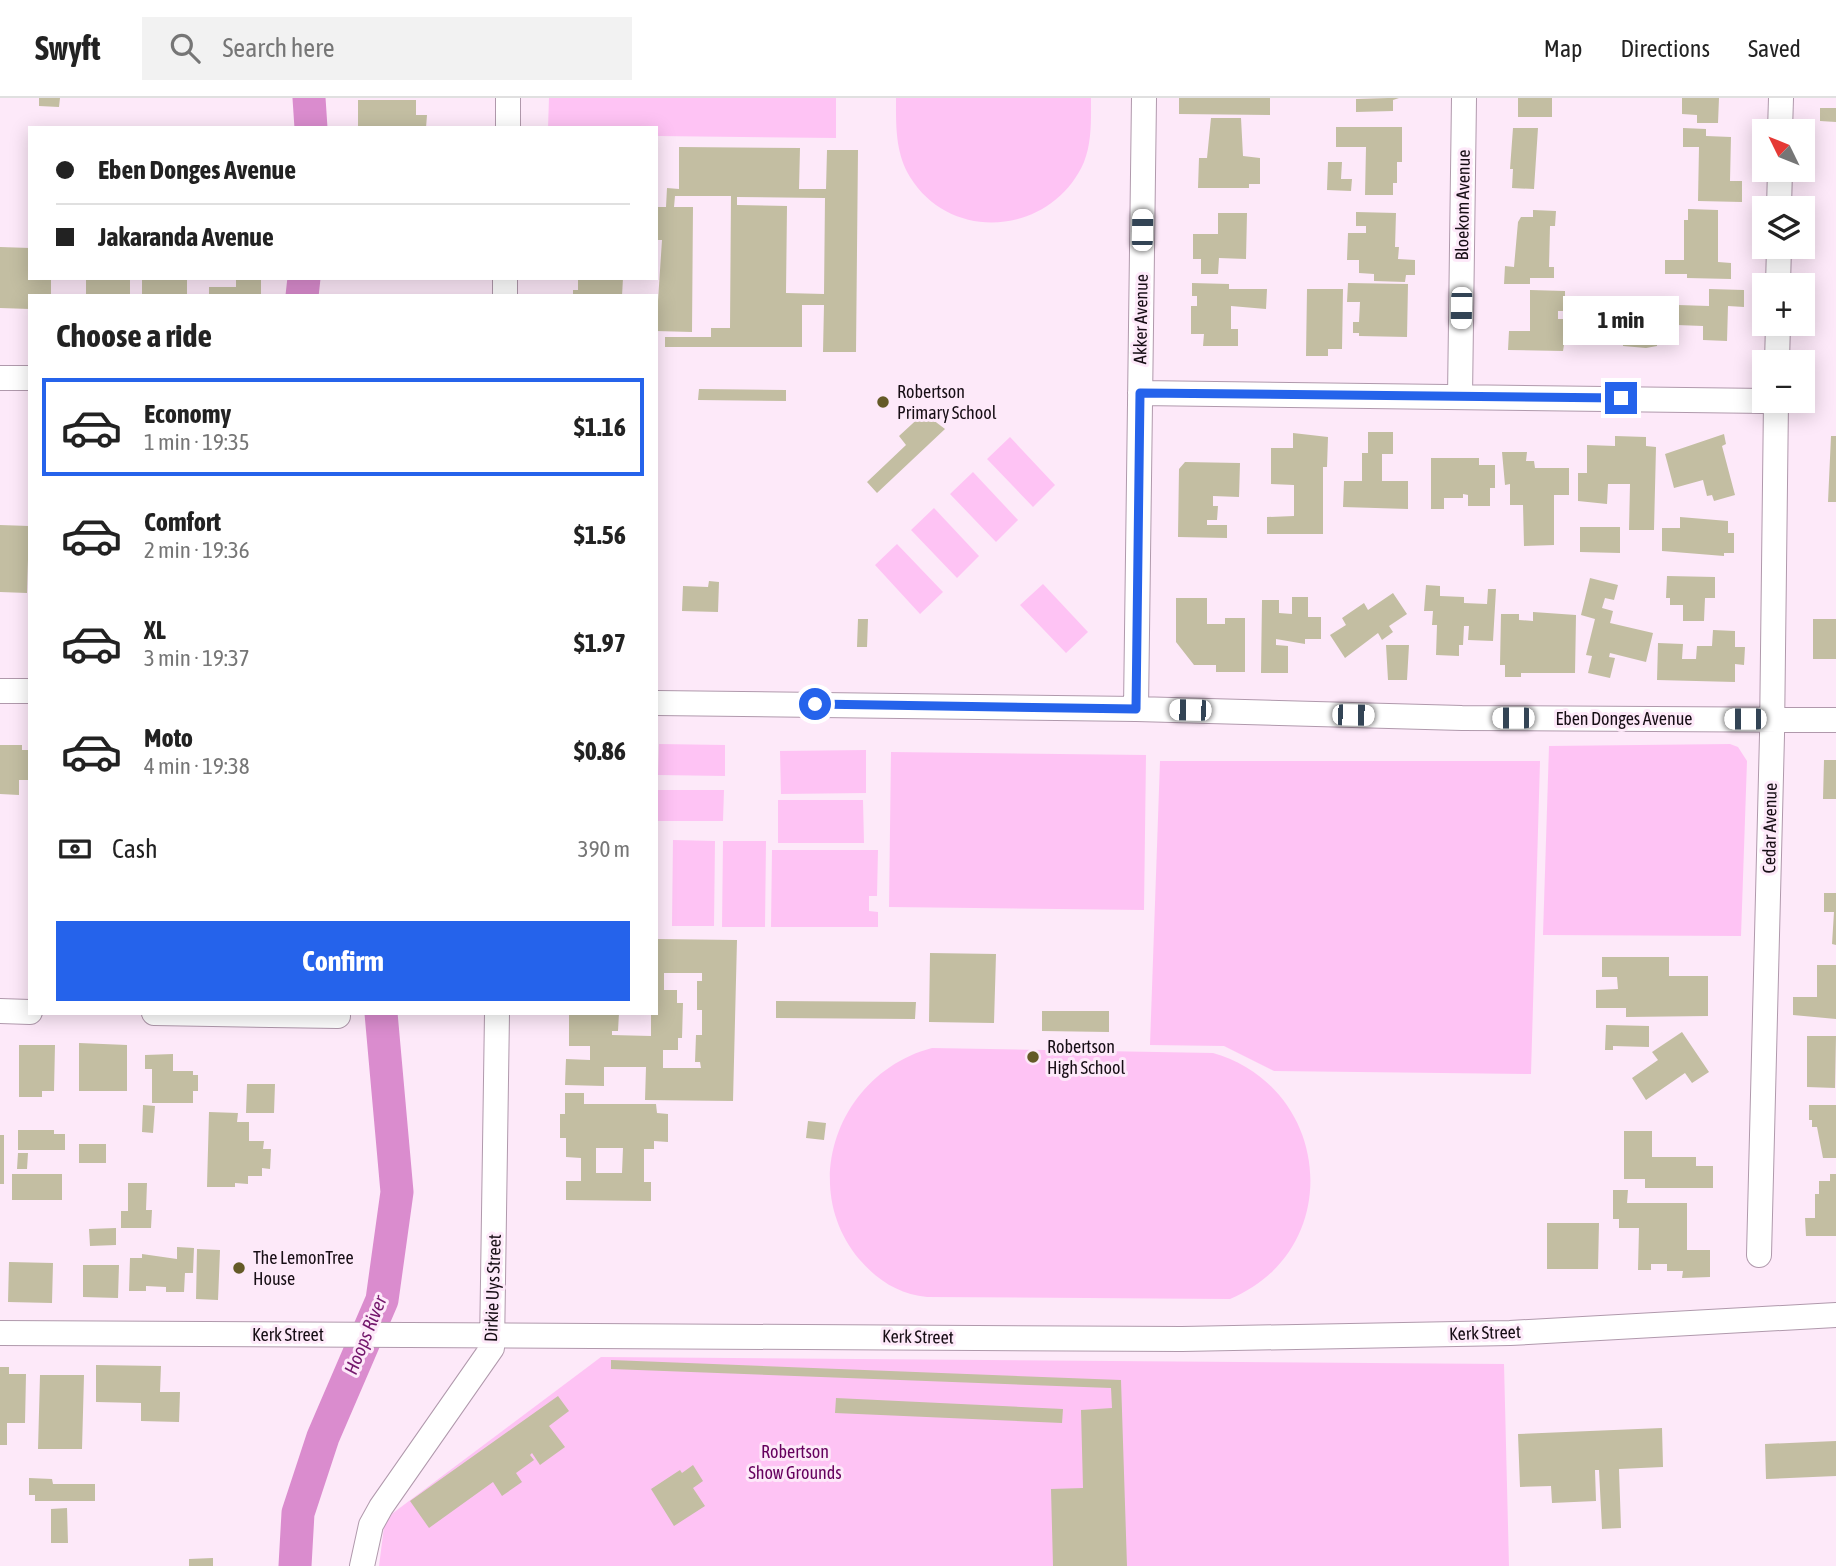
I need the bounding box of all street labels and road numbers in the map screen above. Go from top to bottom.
street label: Bloekom Avenue [1451,149,1474,261]
street label: Akker Avenue [1129,274,1152,364]
street label: Eben Donges Avenue [1555,708,1693,729]
street label: Cedar Avenue [1758,782,1781,874]
street label: Dirkie Uys Street [480,1234,505,1342]
street label: Kerk Street [1449,1321,1521,1344]
street label: Kerk Street [252,1324,324,1345]
street label: Kerk Street [882,1325,954,1348]

